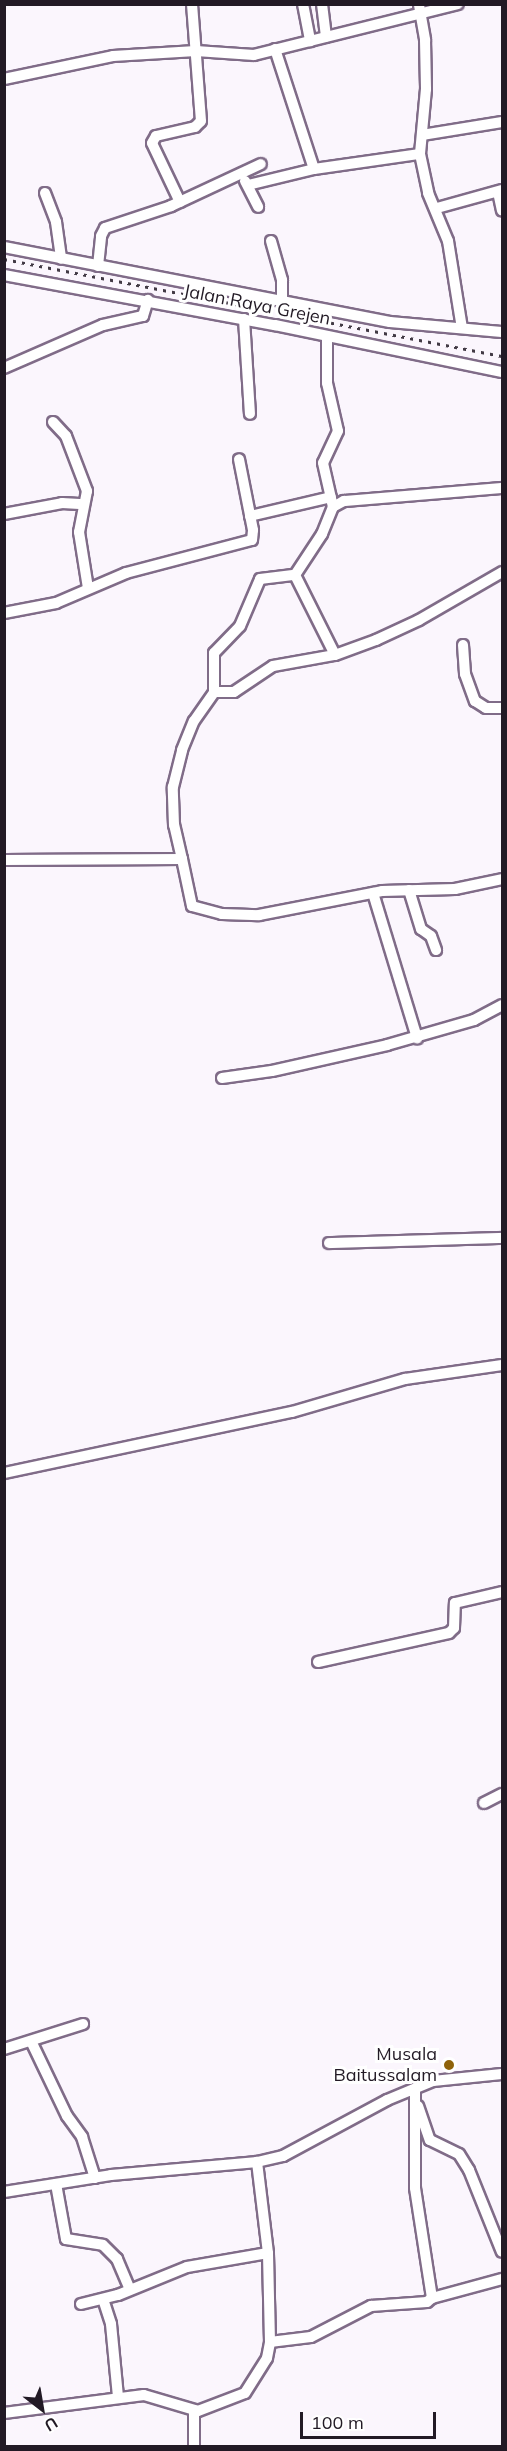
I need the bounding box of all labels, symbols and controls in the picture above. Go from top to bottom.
street label: Jalan Raya Grejen [182,280,332,330]
place label: Musala Baitussalam [333,2044,437,2086]
marker: Musala Baitussalam [442,2058,456,2072]
north arrow [12,2379,72,2439]
scale bar [303,2400,440,2438]
text: 100 m [311,2411,364,2434]
text: U [41,2413,61,2436]

